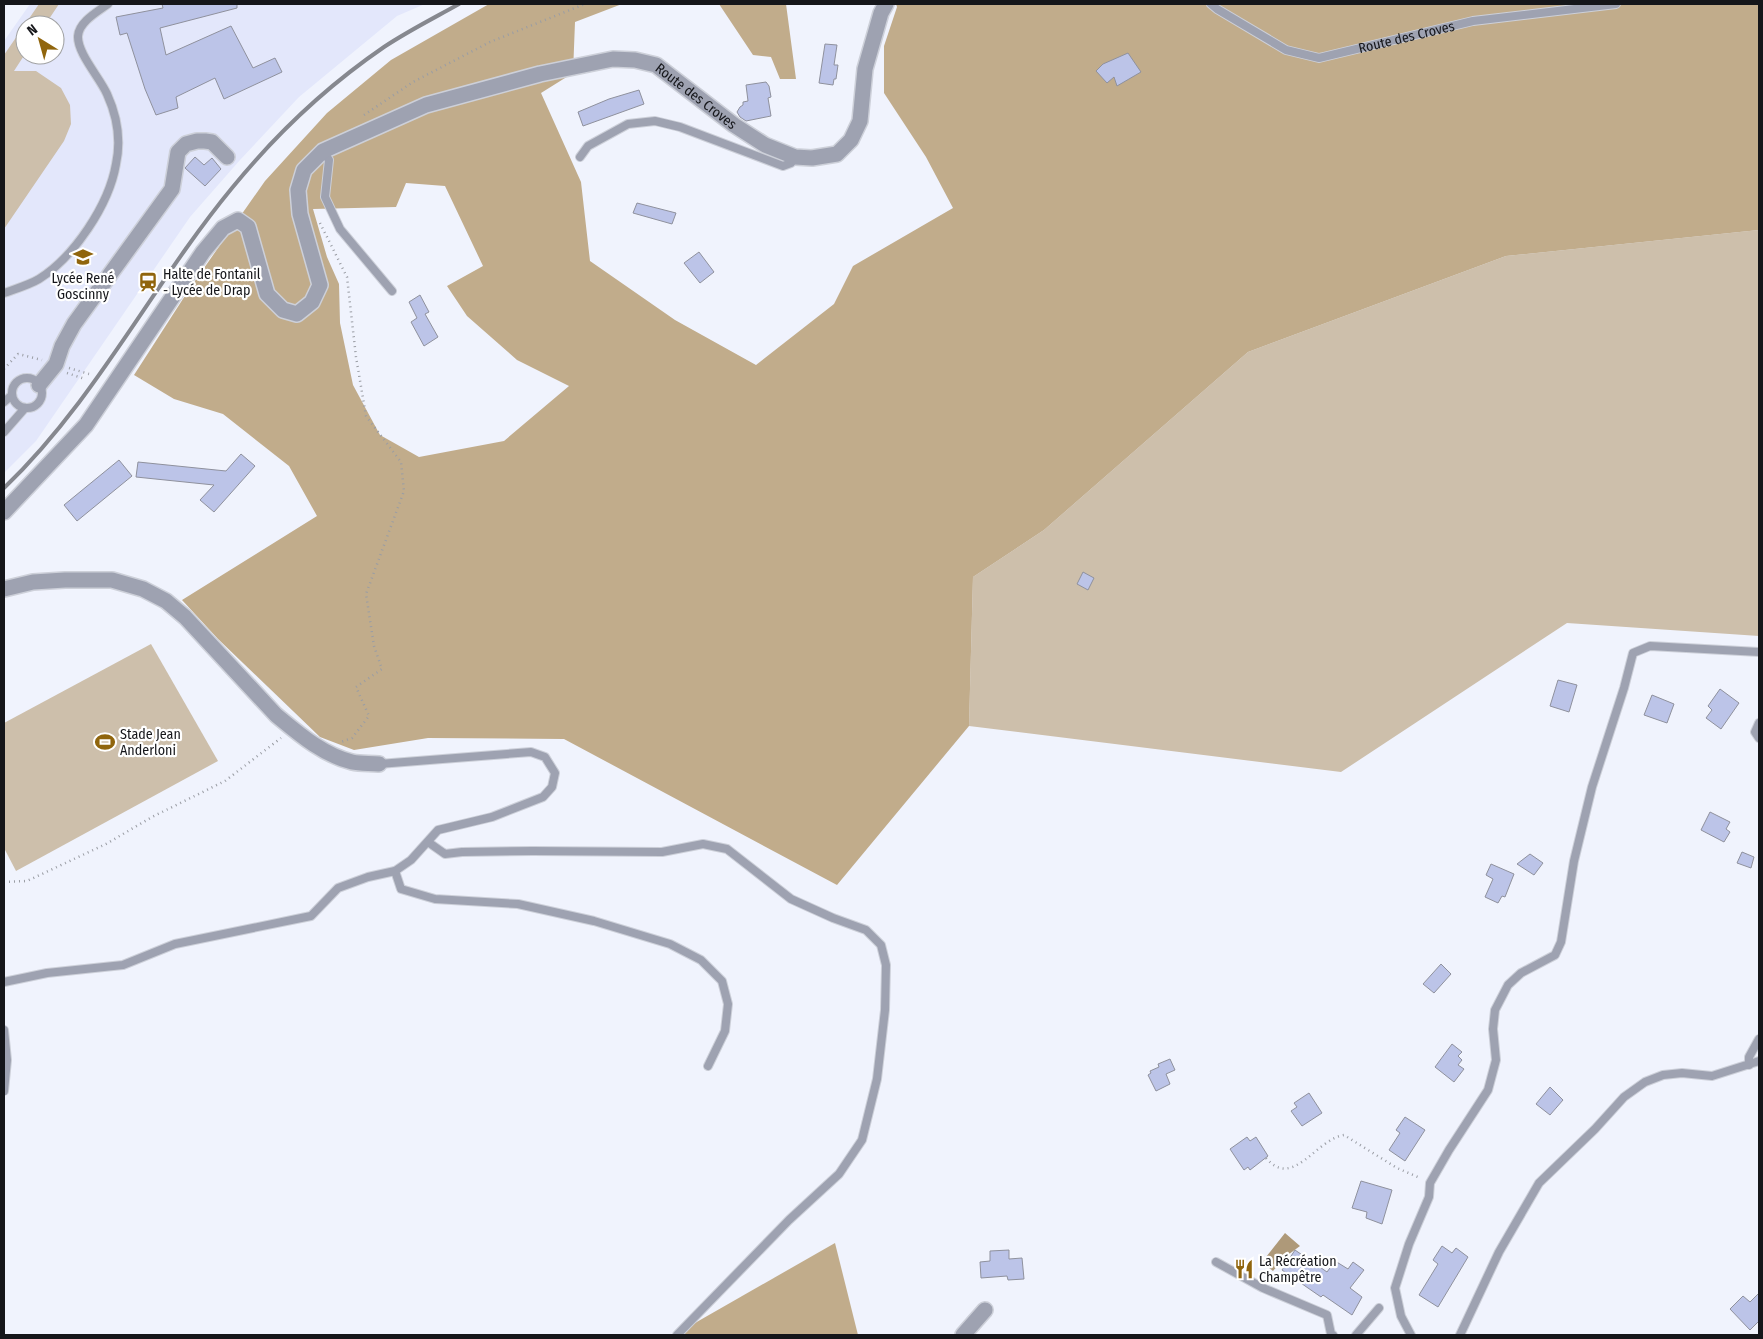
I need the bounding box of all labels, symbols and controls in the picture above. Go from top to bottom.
north arrow [15,15,65,65]
street label: Route des Croves [1357,17,1456,57]
text: N [24,21,41,39]
street label: Route des Croves [652,59,740,133]
school or university icon: Lycée René Goscinny [72,246,94,268]
place label: Halte de Fontanil - Lycée de Drap [163,266,261,299]
place label: Lycée René Goscinny [52,270,115,303]
station icon: Halte de Fontanil - Lycée de Drap [137,271,159,293]
place label: Stade Jean Anderloni [120,726,181,759]
sports icon: Stade Jean Anderloni [94,731,116,753]
place label: La Récréation Champêtre [1259,1253,1337,1286]
restaurant icon: La Récréation Champêtre [1233,1258,1255,1280]

